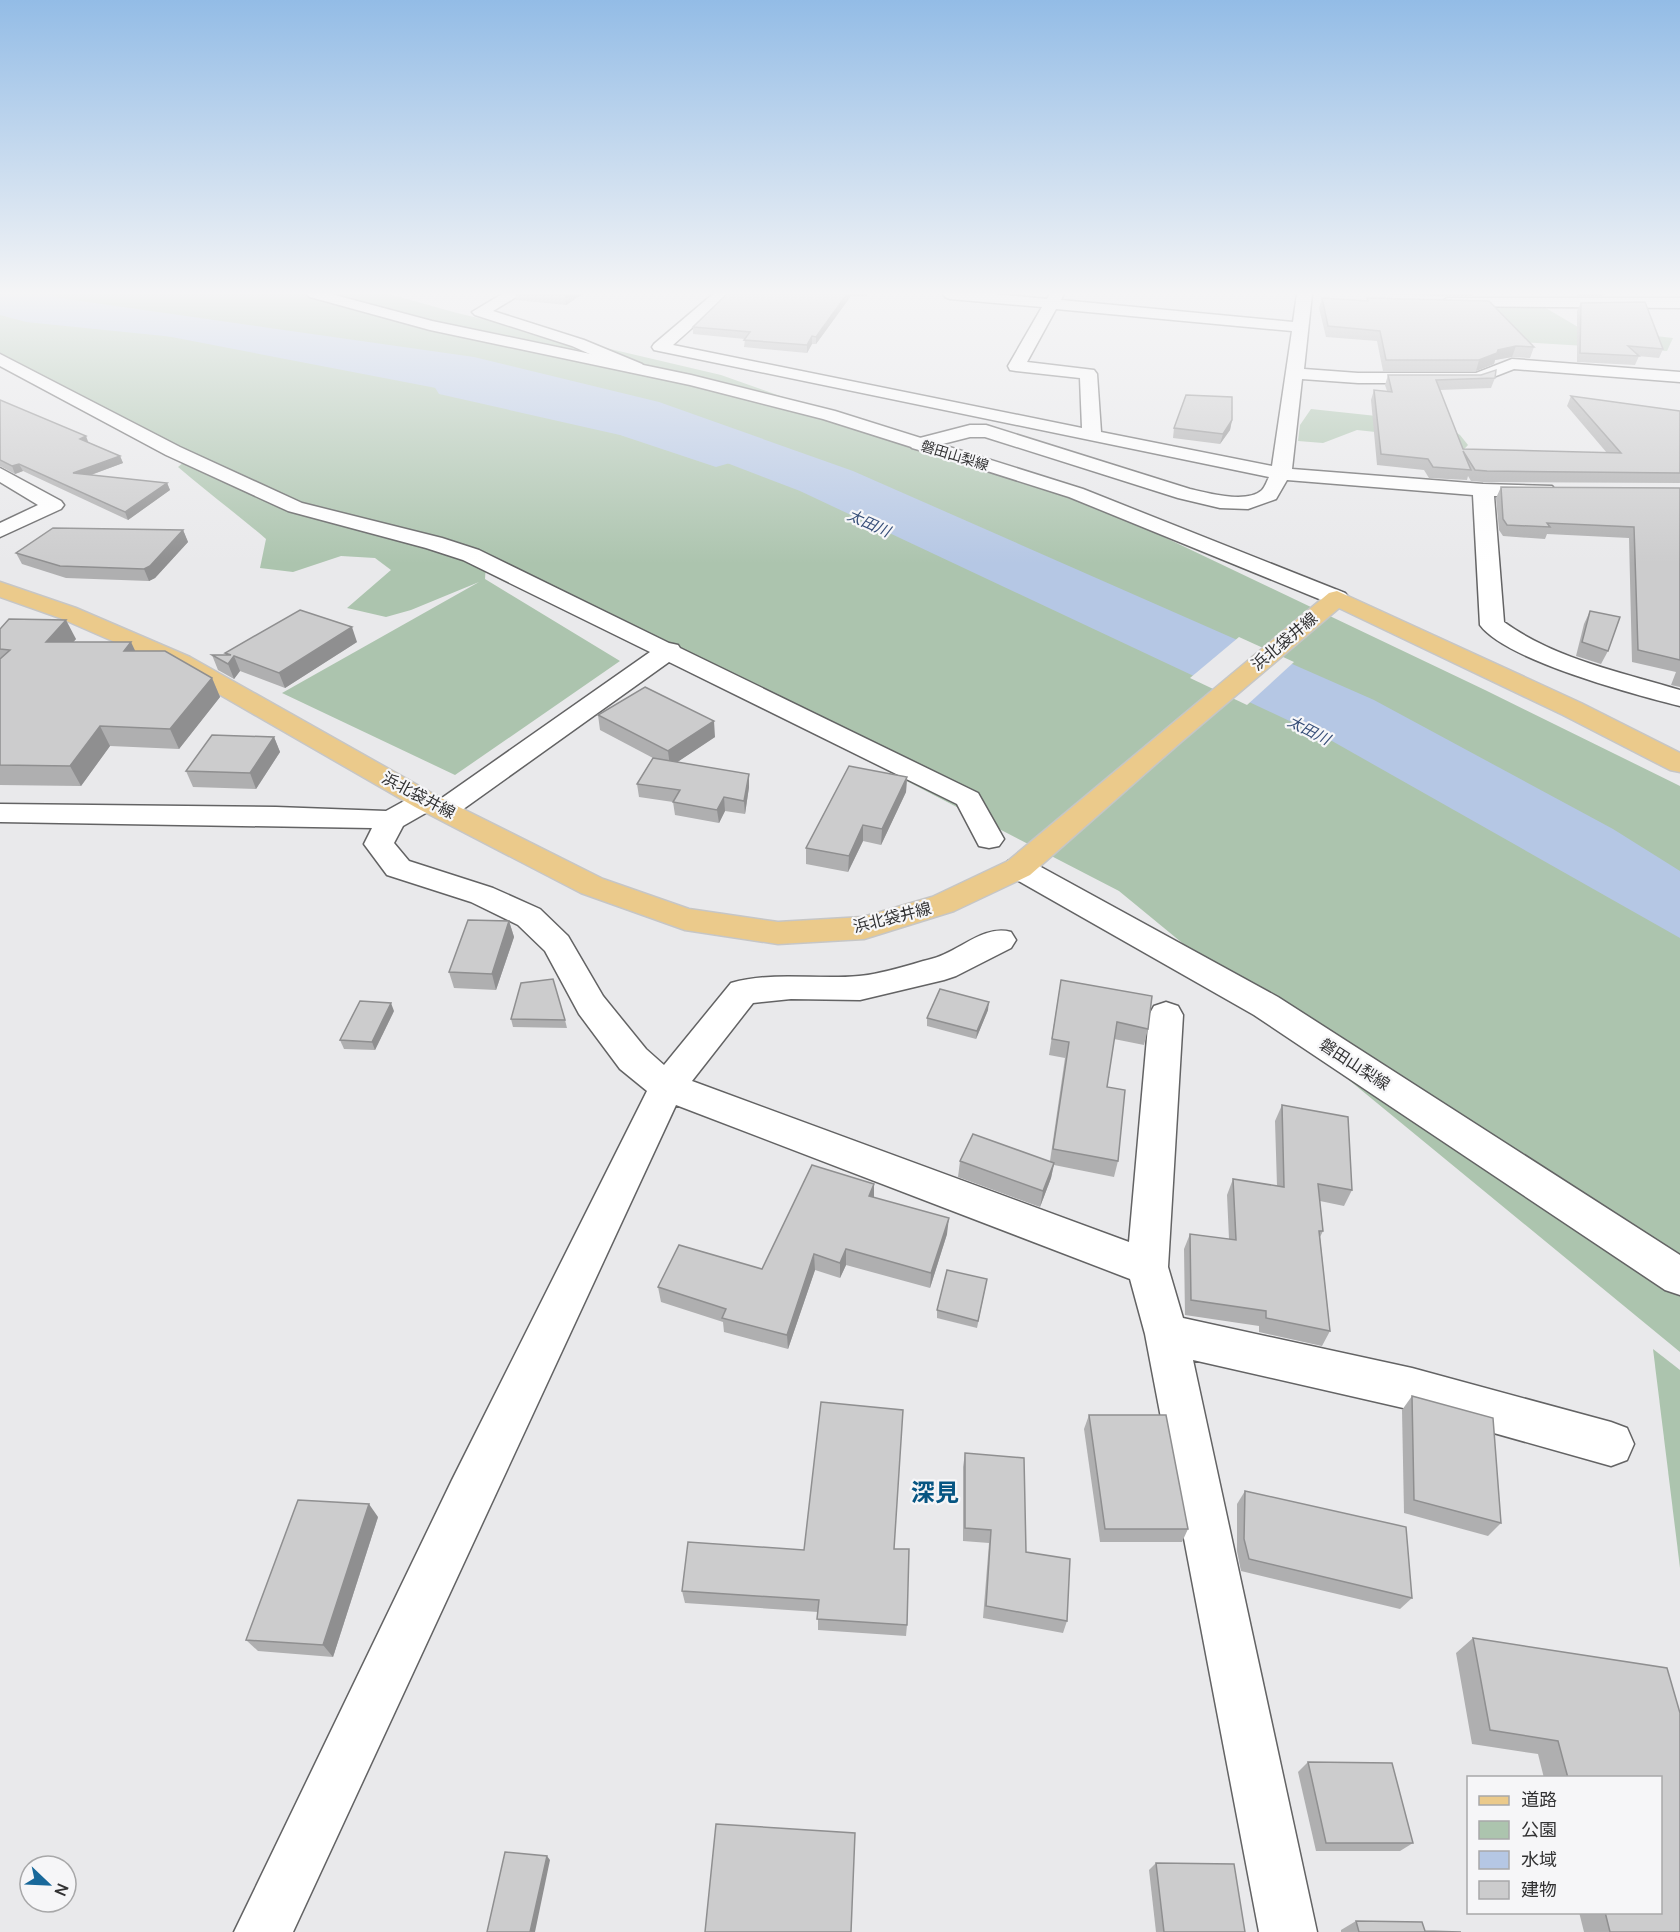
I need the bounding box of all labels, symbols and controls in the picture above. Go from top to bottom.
street label: 磐田山梨線 [919,436,991,474]
water label: 太田川 [844,504,896,543]
street label: 浜北袋井線 [1246,607,1322,675]
water label: 太田川 [1284,710,1336,750]
street label: 浜北袋井線 [379,767,459,823]
street label: 浜北袋井線 [851,897,933,937]
street label: 磐田山梨線 [1315,1033,1395,1095]
district label: 深見 [911,1475,959,1508]
legend [1467,1776,1662,1914]
text: 道路 [1521,1787,1557,1811]
text: 公園 [1521,1817,1557,1841]
text: 水域 [1521,1847,1557,1871]
north arrow [18,1854,78,1914]
text: 建物 [1521,1877,1557,1901]
text: N [49,1880,74,1899]

